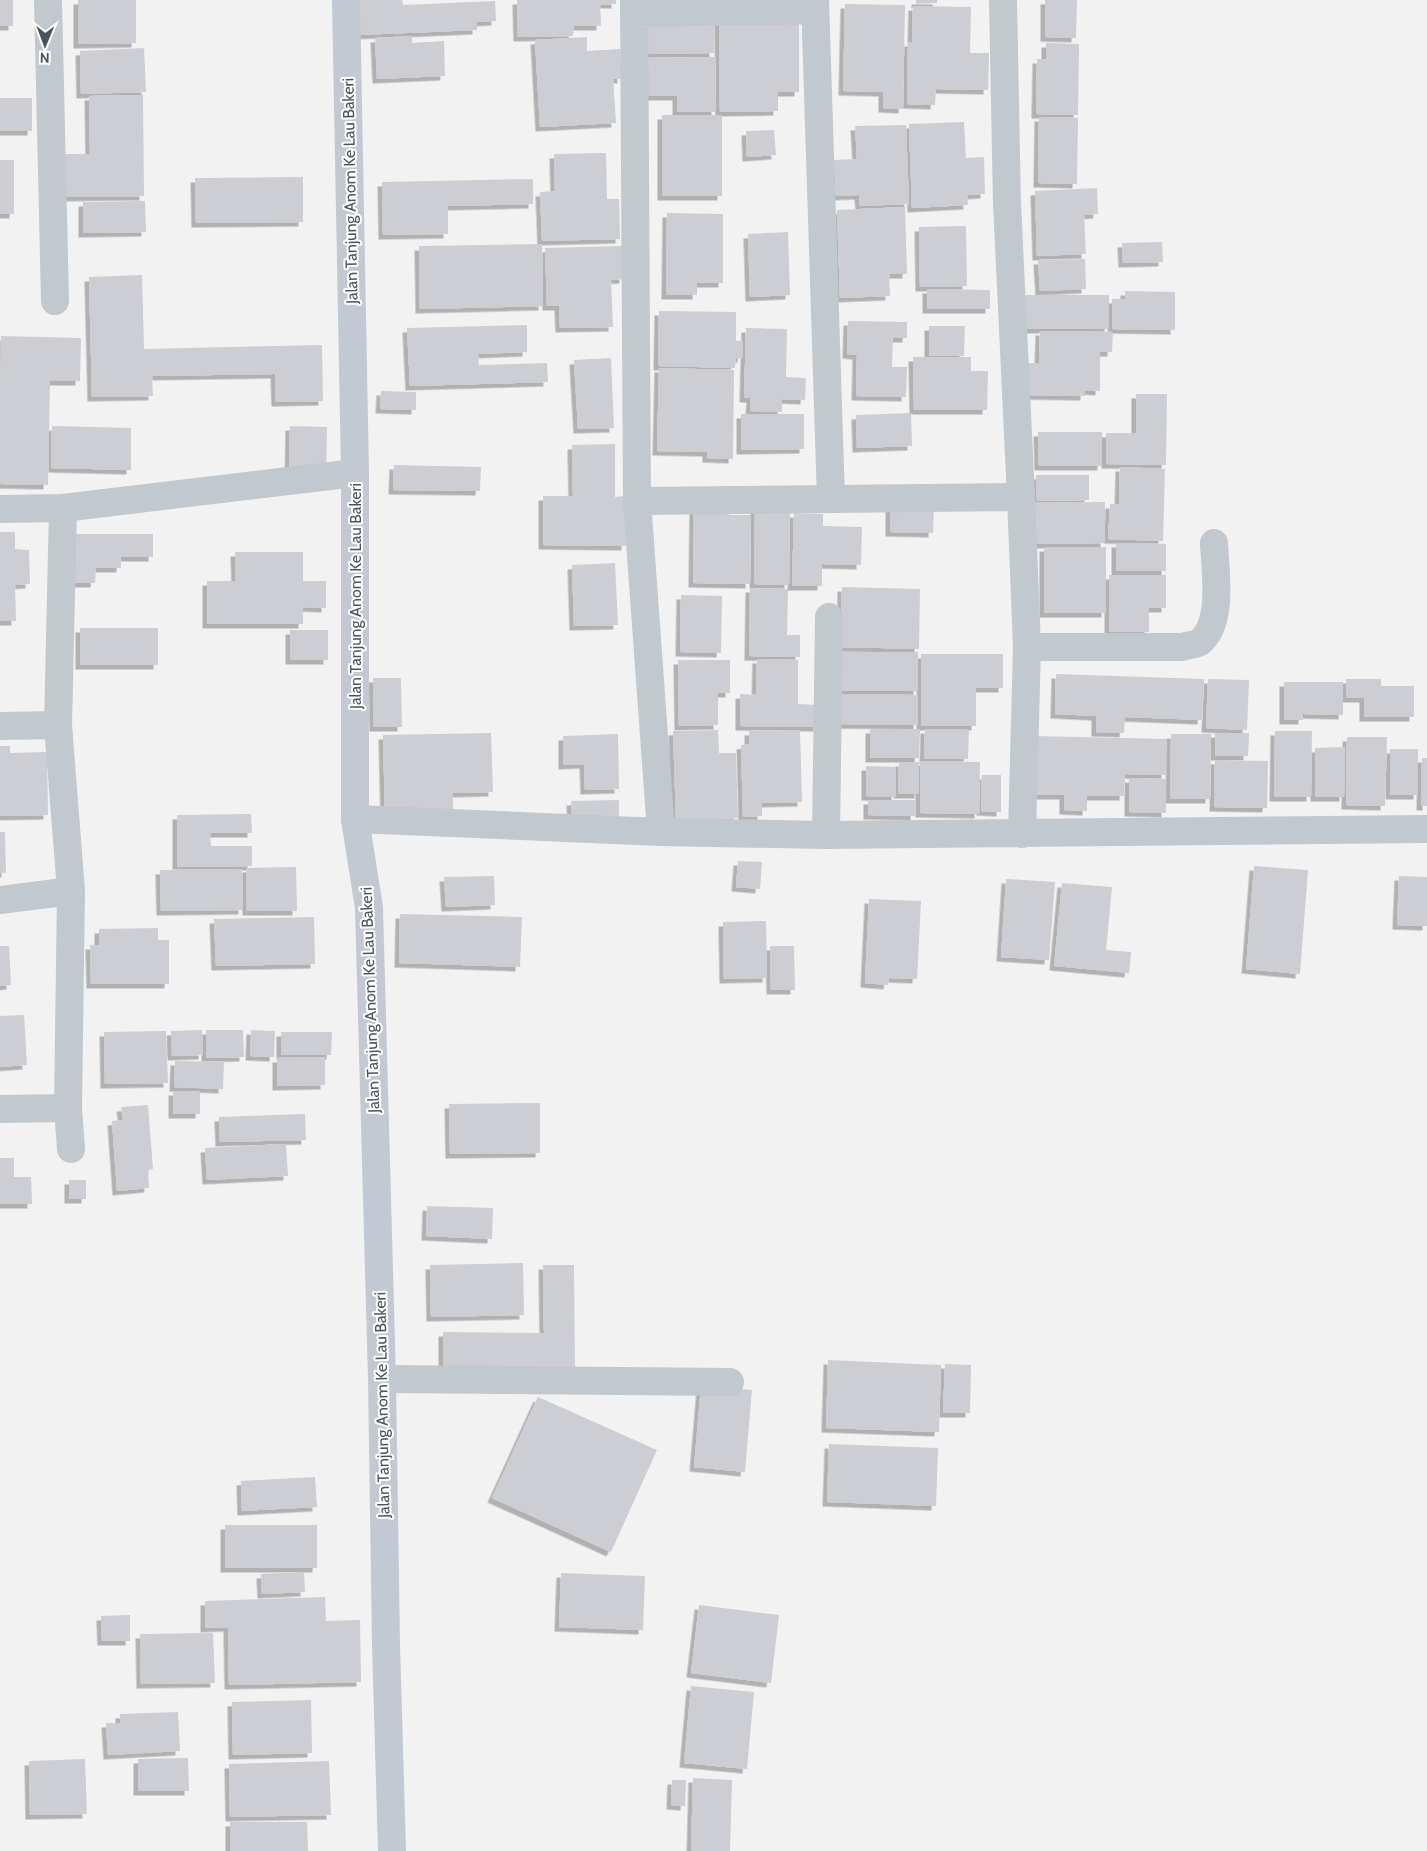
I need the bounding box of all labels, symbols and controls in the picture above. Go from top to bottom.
north arrow [20,20,70,70]
text: N [40,49,50,67]
street label: Jalan Tanjung Anom Ke Lau Bakeri [339,78,361,305]
street label: Jalan Tanjung Anom Ke Lau Bakeri [346,483,365,710]
street label: Jalan Tanjung Anom Ke Lau Bakeri [357,887,383,1114]
street label: Jalan Tanjung Anom Ke Lau Bakeri [371,1292,393,1519]

